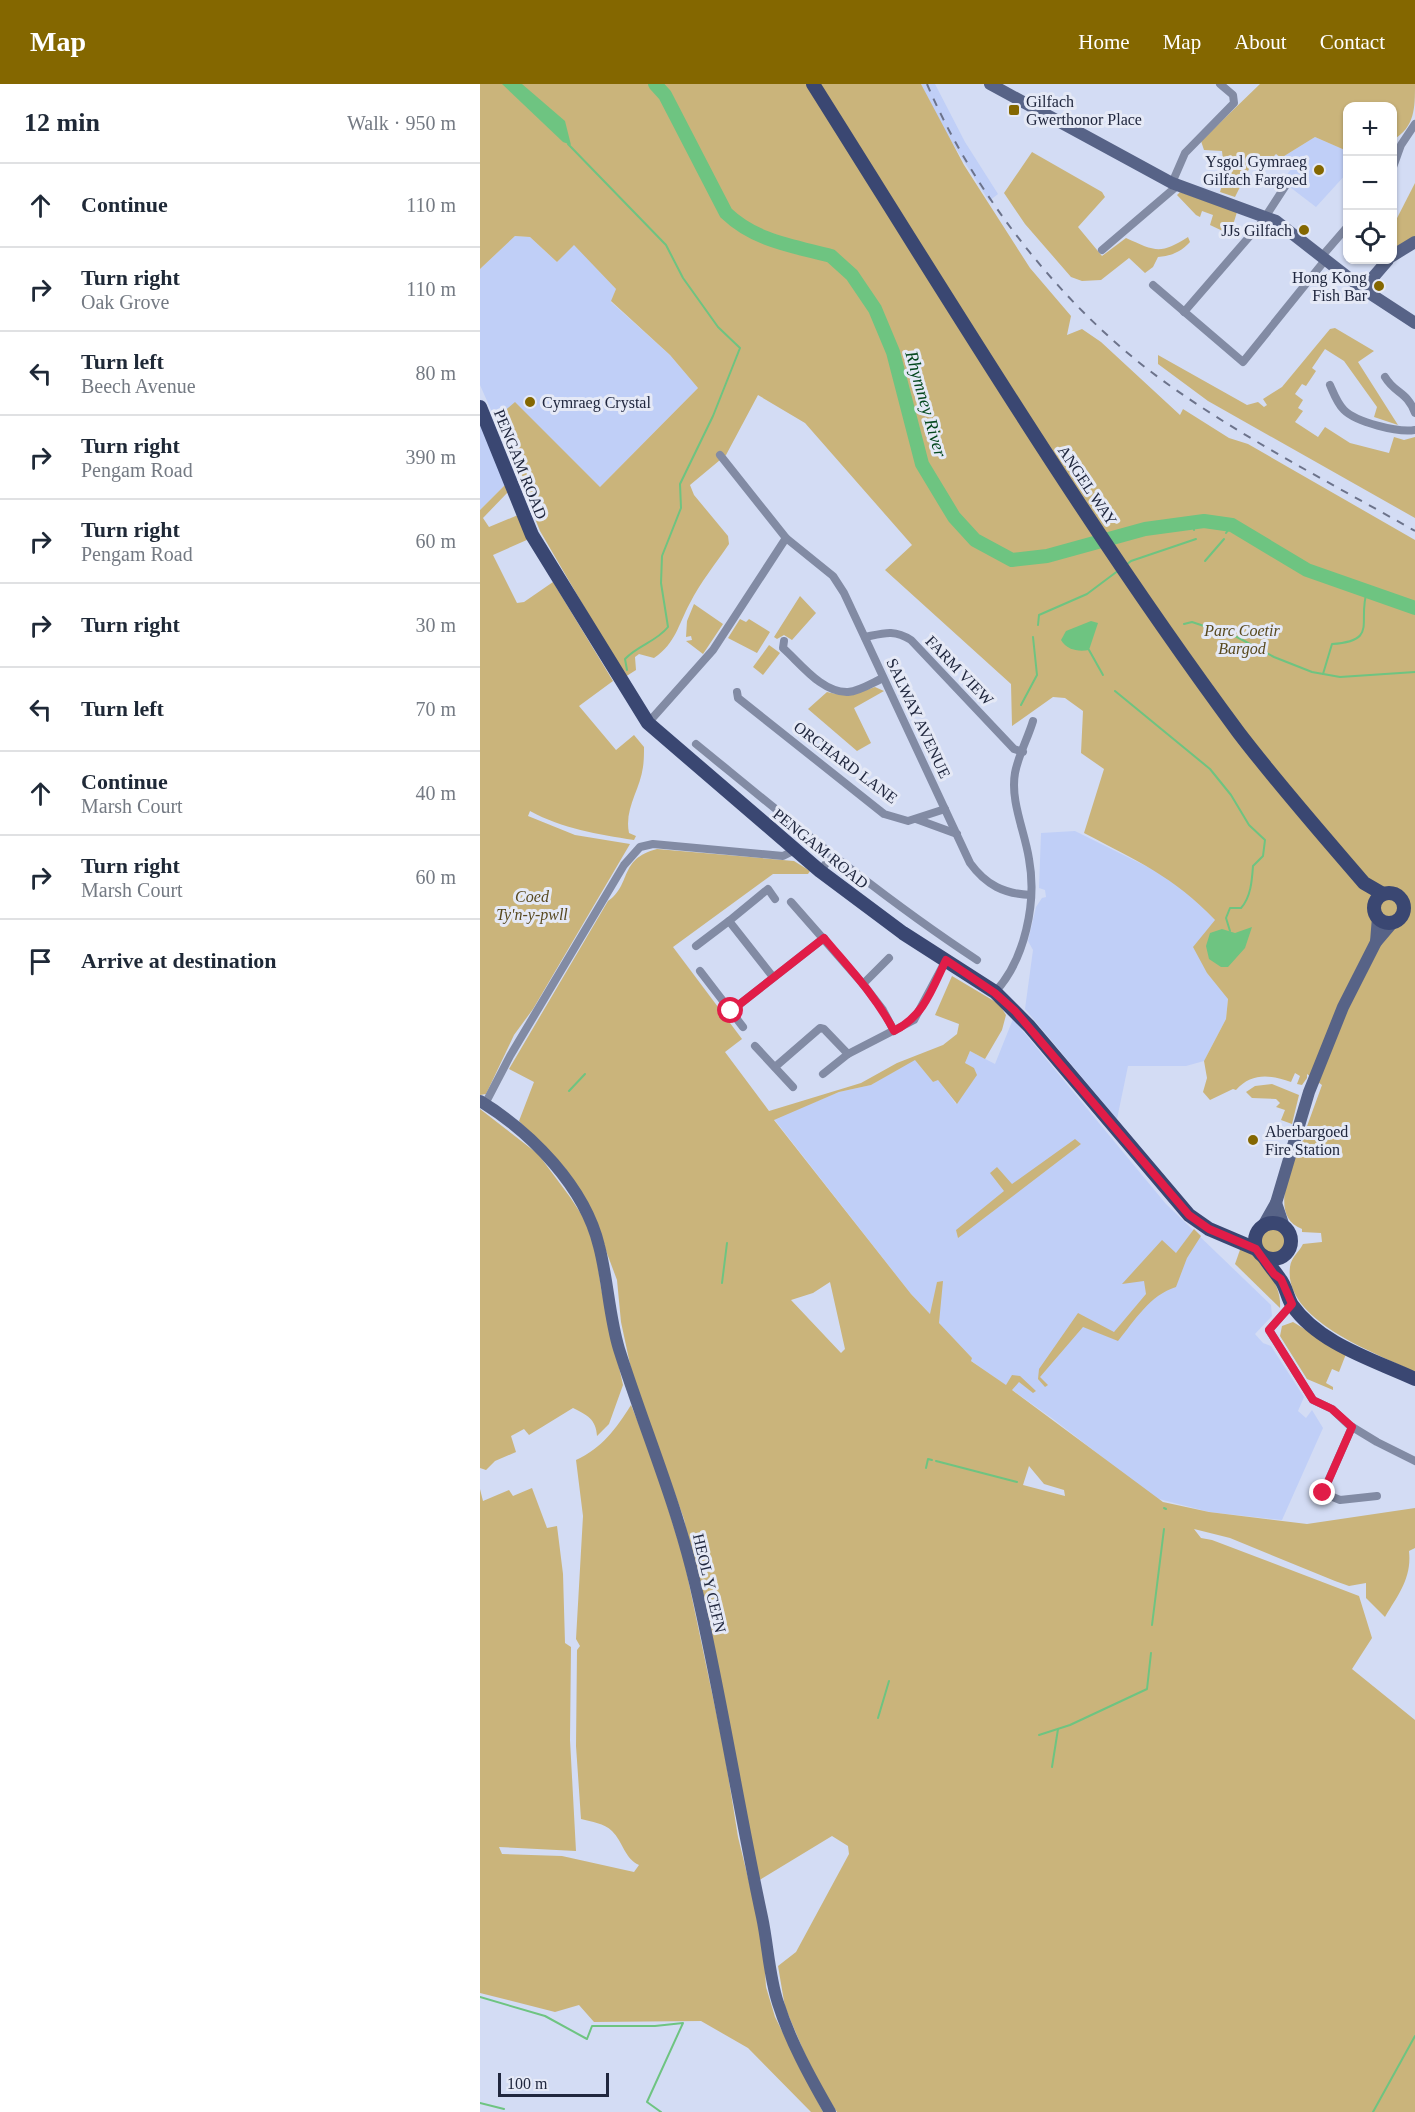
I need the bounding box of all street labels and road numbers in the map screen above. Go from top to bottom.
street label: PENGAM ROAD [491,407,550,522]
street label: ANGEL WAY [1055,442,1121,529]
street label: FARM VIEW [922,632,998,709]
street label: SALWAY AVENUE [883,656,954,781]
street label: ORCHARD LANE [791,718,901,807]
street label: PENGAM ROAD [770,805,871,892]
street label: HEOL Y CEFN [690,1532,729,1635]

